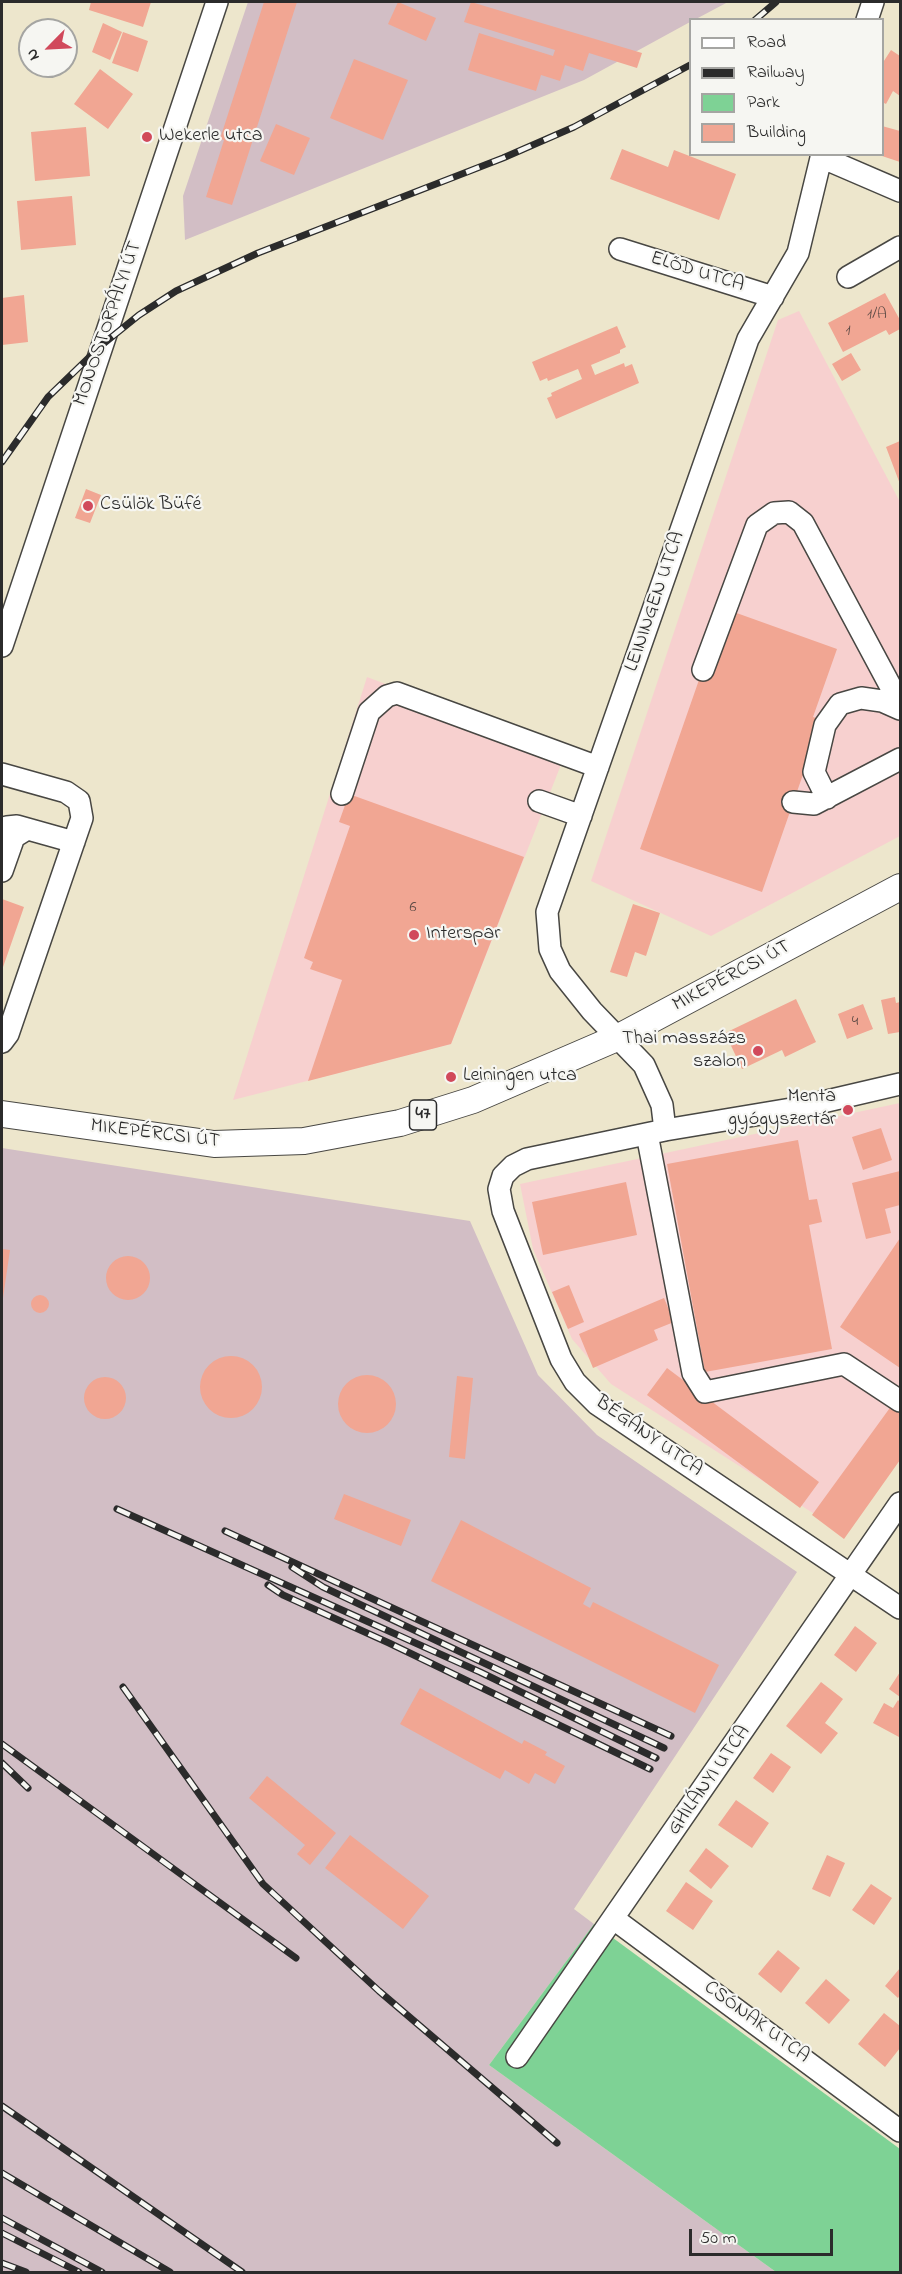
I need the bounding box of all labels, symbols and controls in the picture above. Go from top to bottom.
north arrow [18,18,78,78]
legend [689,18,884,156]
text: Road [747,30,786,56]
text: N [20,45,47,64]
text: Railway [747,60,804,86]
text: Park [747,90,780,116]
text: Building [747,120,806,146]
place label: Wekerle utca [159,125,262,149]
marker: Wekerle utca [140,130,154,144]
street label: MONOSTORPÁLYI ÚT [70,239,148,409]
street label: ELŐD UTCA [647,247,747,299]
house number: 1/A [867,305,887,325]
house number: 1 [845,321,851,341]
place label: Csülök Büfé [100,494,201,518]
marker: Csülök Büfé [81,499,95,513]
street label: LEININGEN UTCA [621,529,691,675]
house number: 6 [409,898,417,918]
place label: Interspar [426,923,500,947]
marker: Interspar [407,928,421,942]
street label: MIKEPÉRCSI ÚT [669,936,795,1018]
house number: 4 [852,1012,858,1032]
place label: Thai masszázs szalon [622,1028,746,1075]
marker: Thai masszázs szalon [751,1044,765,1058]
place label: Leiningen utca [463,1065,577,1089]
marker: Leiningen utca [444,1070,458,1084]
place label: Menta gyógyszertár [728,1086,836,1133]
road number: 47 [410,1100,436,1130]
marker: Menta gyógyszertár [841,1103,855,1117]
street label: MIKEPÉRCSI ÚT [89,1115,221,1155]
street label: BÉGÁNY UTCA [590,1391,706,1483]
street label: GHILÁNYI UTCA [663,1722,757,1840]
street label: CSÓNAK UTCA [698,1977,814,2069]
scale bar [692,2217,836,2255]
text: 50 m [700,2226,737,2252]

